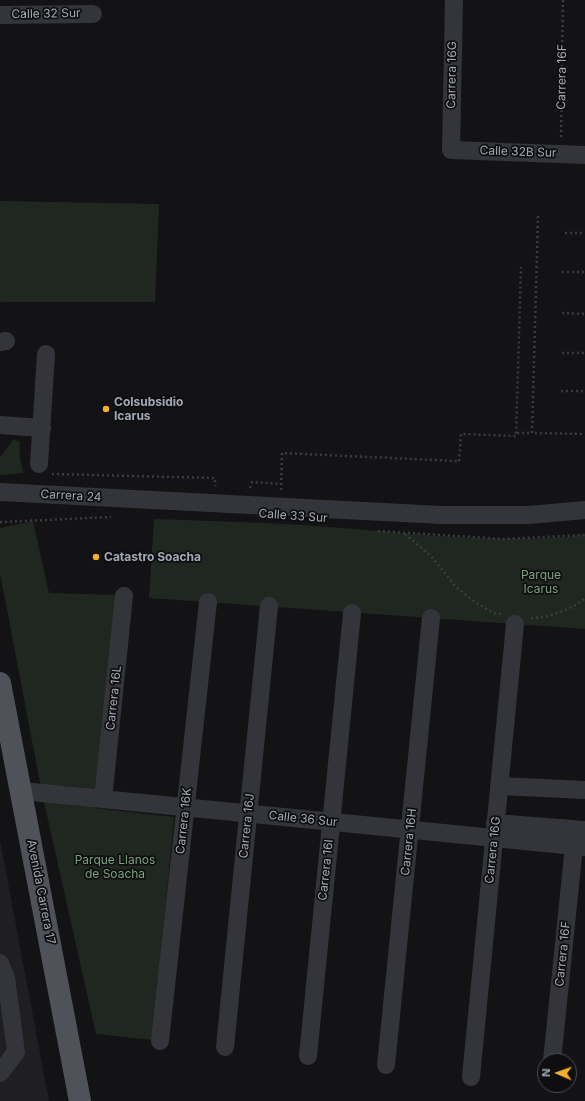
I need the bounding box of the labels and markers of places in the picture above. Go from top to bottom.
place label: Colsubsidio Icarus [114,395,183,423]
marker: Colsubsidio Icarus [101,404,111,414]
place label: Catastro Soacha [104,550,201,564]
marker: Catastro Soacha [91,552,101,562]

